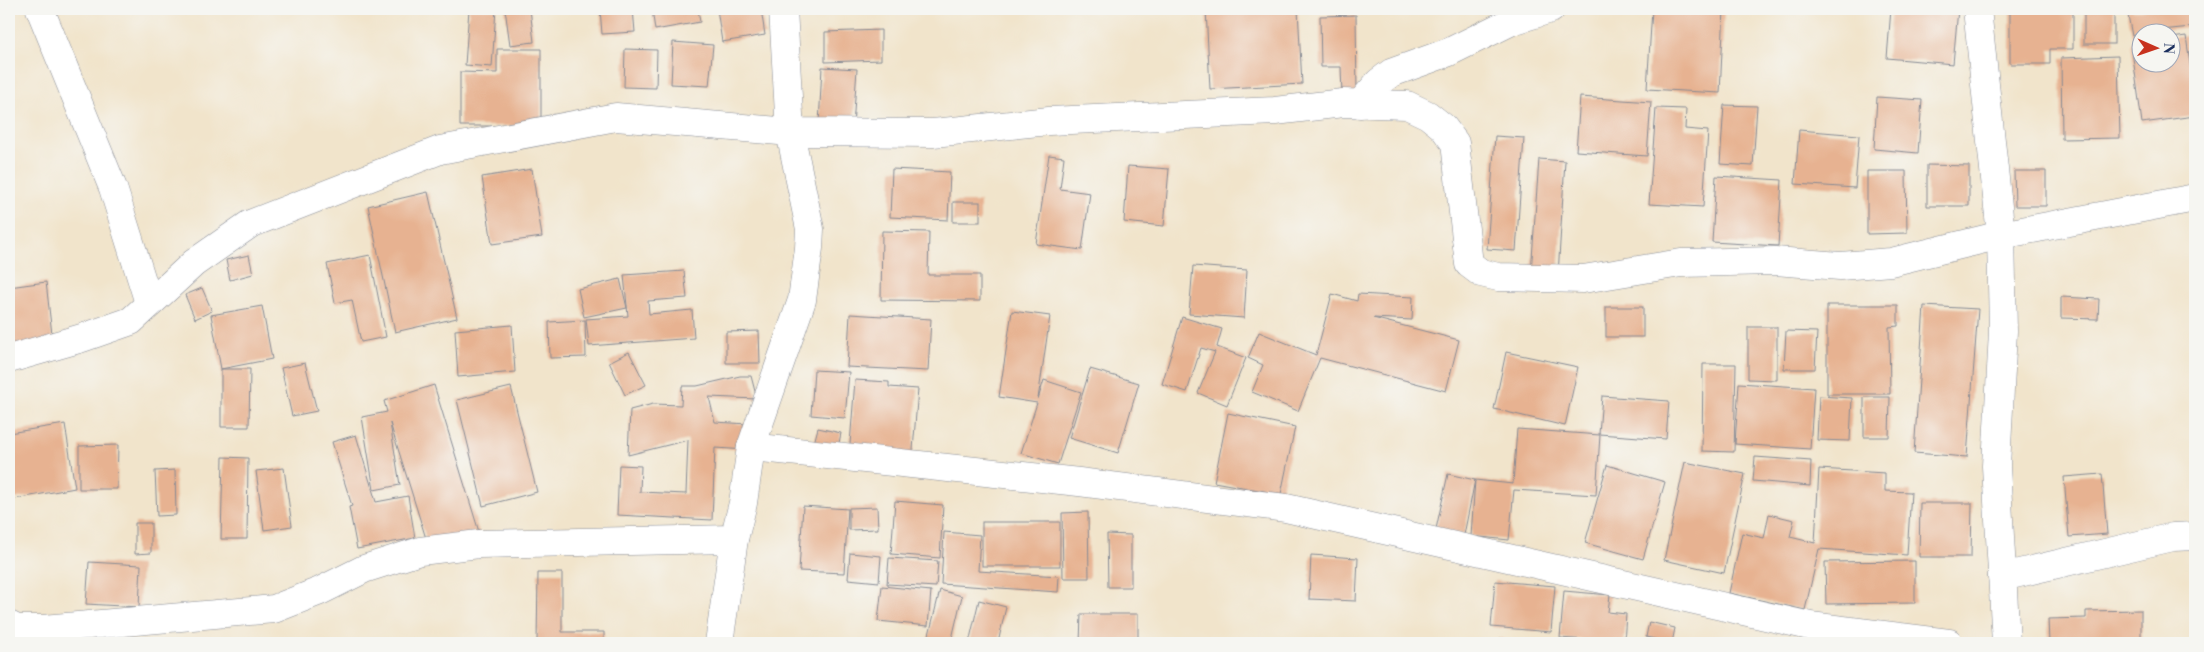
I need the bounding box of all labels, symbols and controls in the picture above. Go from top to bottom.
north arrow [2132,22,2182,72]
text: N [2159,43,2177,54]

